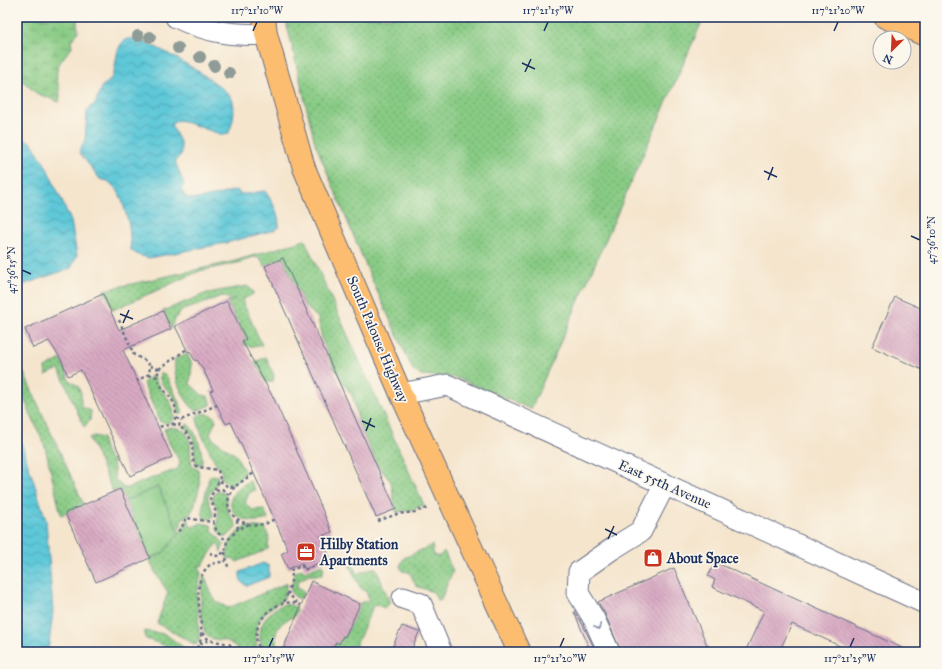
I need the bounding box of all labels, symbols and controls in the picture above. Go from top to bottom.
text: 117°21'10"W [231,5,284,17]
text: 117°21'15"W [523,5,574,17]
text: 117°21'20"W [811,5,865,17]
north arrow [872,30,912,70]
text: N [881,51,895,67]
text: 47°36'10"N [926,215,938,264]
text: 47°36'15"N [6,246,18,294]
street label: South Palouse Highway [343,273,412,405]
street label: East 55th Avenue [616,456,714,513]
place label: Hilby Station Apartments [319,536,399,570]
office icon: Hilby Station Apartments [295,541,317,563]
shop icon: About Space [642,547,664,569]
place label: About Space [666,550,739,568]
one-way arrow [593,623,601,630]
text: 117°21'15"W [244,653,295,665]
text: 117°21'20"W [533,653,587,665]
text: 117°21'25"W [824,653,876,665]

